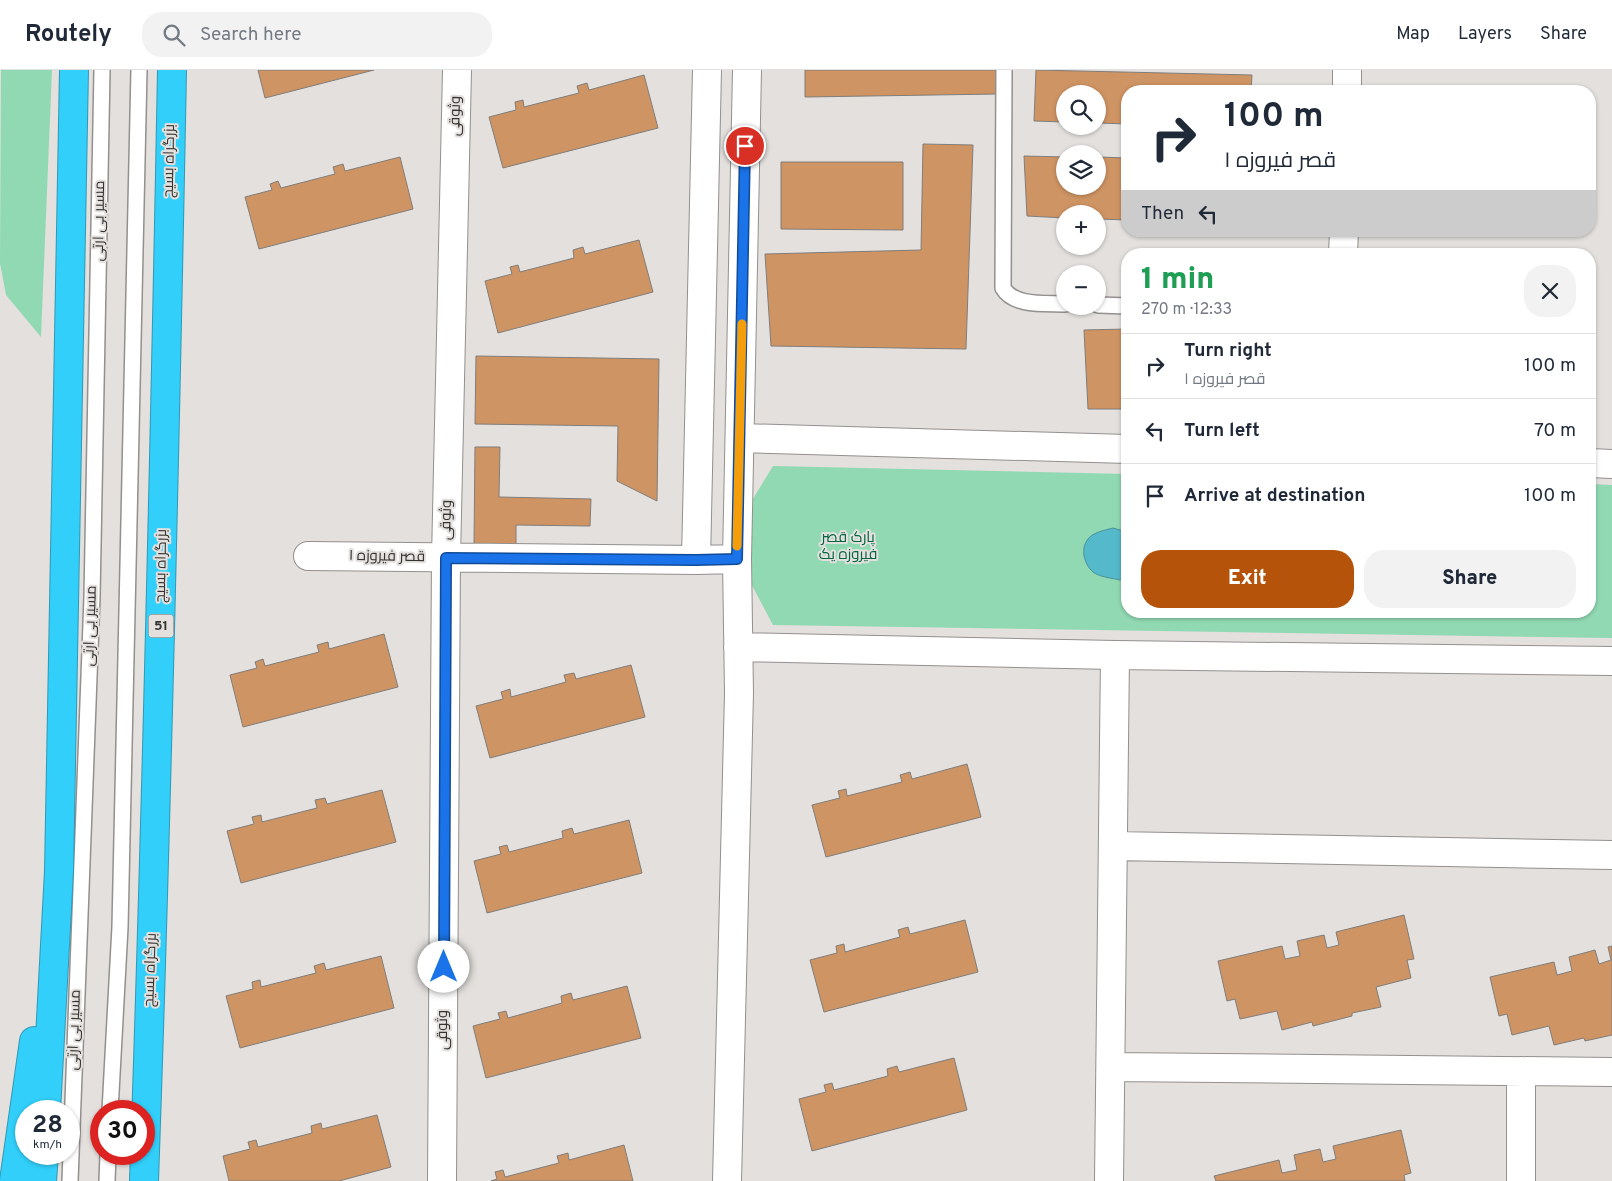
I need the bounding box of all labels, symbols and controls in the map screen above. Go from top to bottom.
search box [142,12,492,57]
text: Routely [25,20,112,50]
icon: search [160,21,188,49]
text: Search here [200,23,301,47]
text: Map [1396,23,1430,46]
text: Layers [1458,23,1512,46]
text: Share [1540,23,1587,46]
map controls [1056,85,1106,315]
button: search [1056,85,1106,135]
text: 100 m [1224,95,1324,139]
street label: وثوقی [446,96,466,136]
icon: right [1141,105,1206,170]
street label: بزرگراه بسیج [160,124,180,198]
pin [724,125,766,167]
icon: arrive [731,132,759,160]
button: layers [1056,145,1106,195]
text: قصر فیروزه ۱ [1224,148,1336,175]
street label: مسیر بی ارتی [90,180,110,262]
icon: left [1194,200,1222,228]
text: Then [1141,202,1184,226]
button: + [1056,205,1106,255]
text: 1 min [1141,262,1214,299]
button: − [1056,265,1106,315]
button: close [1524,265,1576,317]
text: 270 m · 12:33 [1141,300,1232,320]
text: Turn right [1184,339,1272,363]
icon: right [1141,352,1169,380]
text: 100 m [1524,354,1576,378]
text: قصر فیروزه ۱ [1184,370,1266,390]
icon: left [1141,417,1169,445]
text: Turn left [1184,419,1260,443]
text: 70 m [1534,419,1576,443]
icon: arrive [1141,482,1169,510]
text: Arrive at destination [1184,484,1365,508]
text: 100 m [1524,484,1576,508]
street label: وثوقی [437,500,457,540]
street label: بزرگراه بسیج [152,529,172,603]
park label: پارک قصر فیروزه یک [819,529,877,565]
street label: قصر فیروزه ۱ [349,547,425,567]
button: Exit [1141,550,1354,608]
button: Share [1364,550,1576,608]
street label: مسیر بی ارتی [80,585,102,667]
road number: 51 [148,614,174,638]
street label: بزرگراه بسیج [140,933,162,1007]
position arrow [417,940,469,992]
street label: مسیر بی ارتی [64,989,86,1071]
street label: وثوقی [434,1010,453,1050]
speed limit sign: 30 [90,1100,155,1165]
text: 28 [32,1110,63,1142]
text: km/h [33,1137,62,1153]

